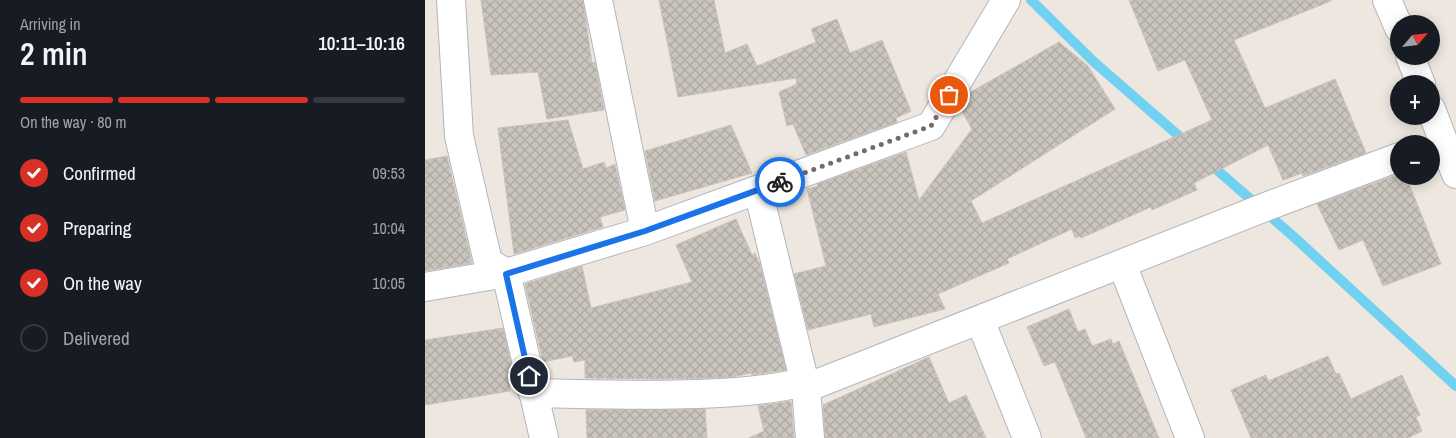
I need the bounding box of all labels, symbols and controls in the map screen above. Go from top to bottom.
text: Arriving in [20,13,81,35]
north arrow [1390,15,1440,65]
map controls [1390,15,1440,185]
text: 10:11–10:16 [318,30,405,56]
text: 2 min [20,32,88,75]
pin [928,74,970,116]
button: + [1390,75,1440,125]
icon: bag [935,81,963,109]
text: On the way · 80 m [20,111,126,133]
button: − [1390,135,1440,185]
courier [755,157,805,207]
icon: check [20,159,48,187]
text: Confirmed [63,160,136,186]
text: 09:53 [372,162,405,184]
icon: bike [766,168,794,196]
icon: check [20,214,48,242]
text: Preparing [63,215,131,241]
text: 10:04 [372,217,405,239]
icon: check [20,269,48,297]
text: On the way [63,270,142,296]
text: 10:05 [372,272,405,294]
text: Delivered [63,325,130,351]
pin [508,355,550,397]
icon: home [515,362,543,390]

